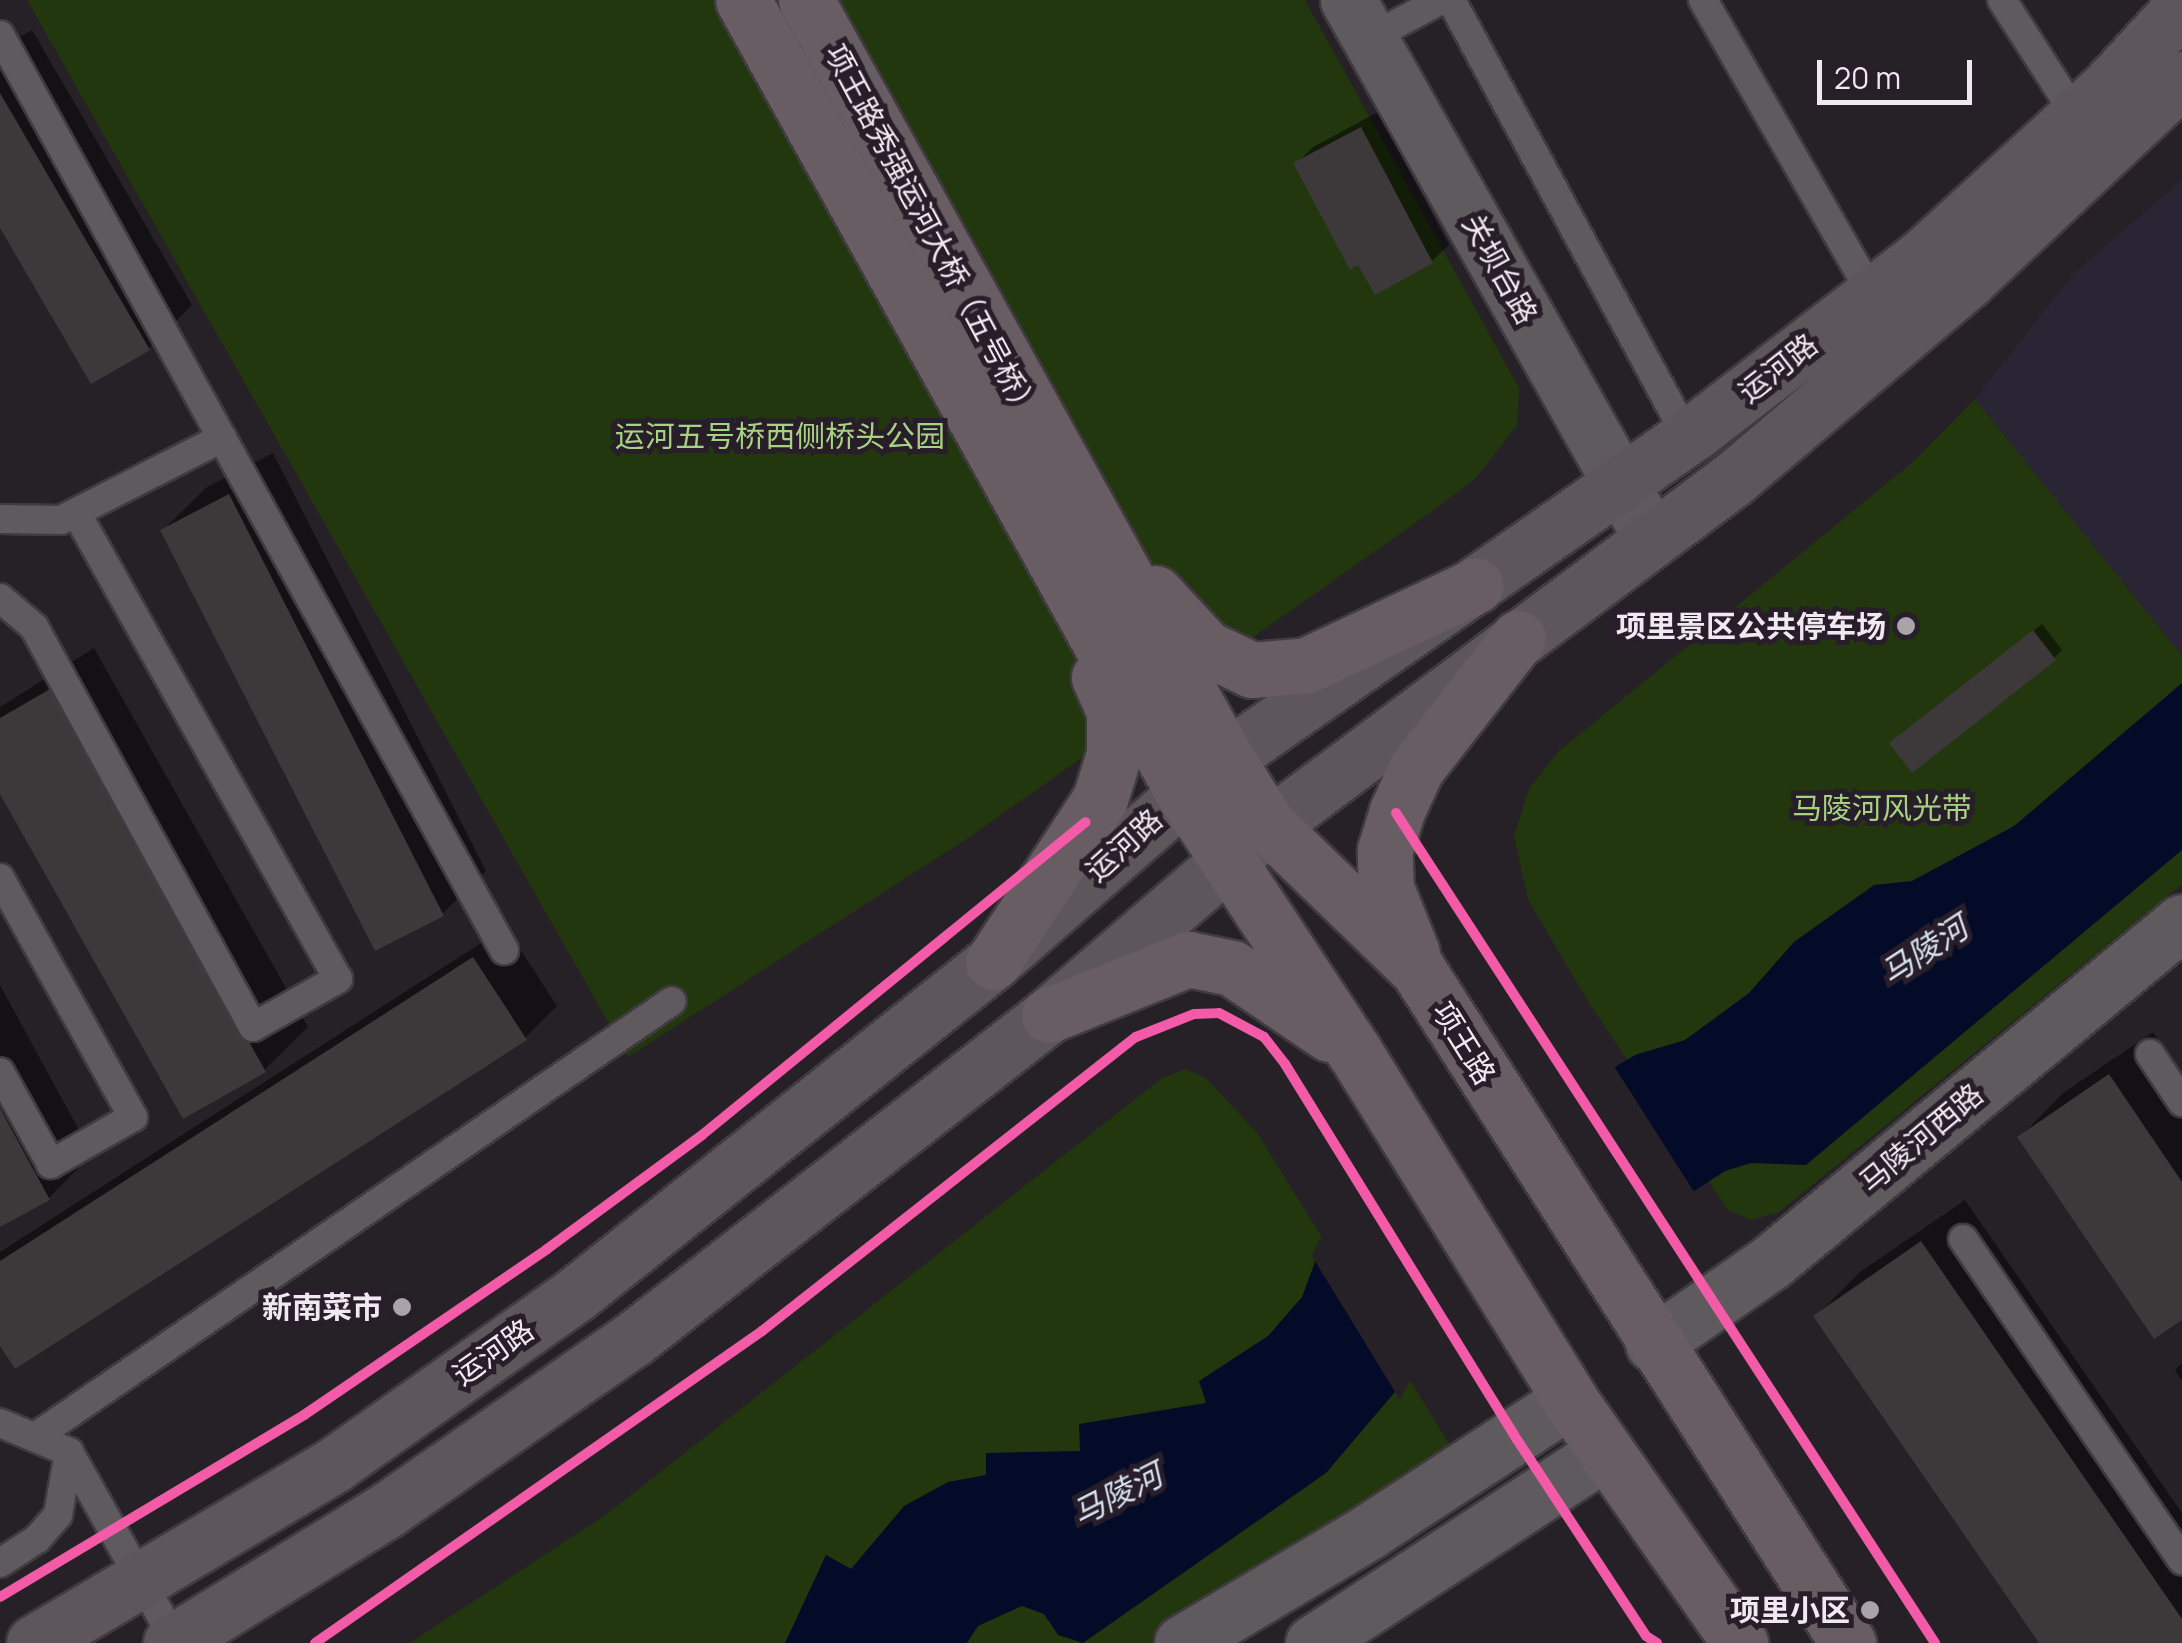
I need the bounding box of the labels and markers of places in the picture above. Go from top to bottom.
place label: 项里景区公共停车场 [1616,608,1886,644]
marker: 项里景区公共停车场 [1895,615,1917,637]
place label: 新南菜市 [262,1289,382,1325]
marker: 新南菜市 [391,1296,413,1318]
place label: 项里小区 [1730,1592,1850,1628]
marker: 项里小区 [1859,1599,1881,1621]

